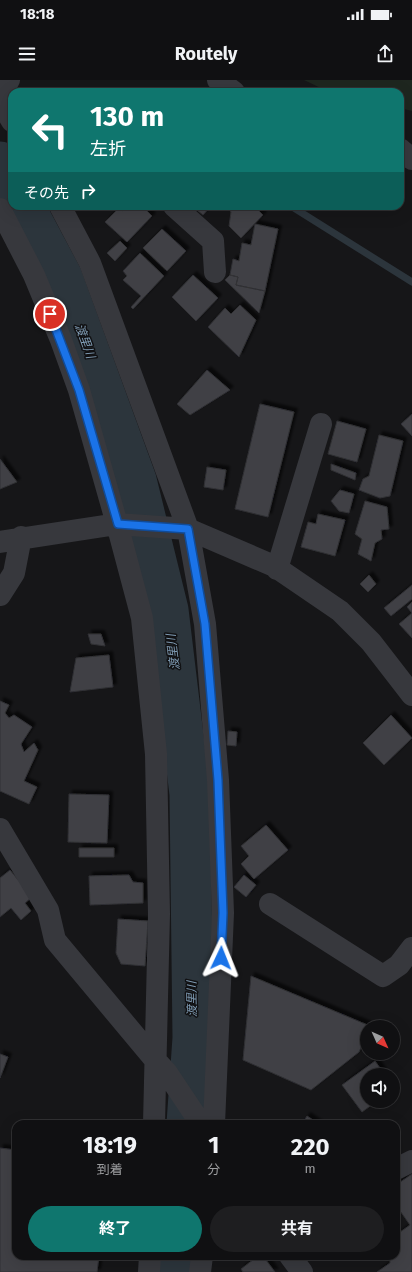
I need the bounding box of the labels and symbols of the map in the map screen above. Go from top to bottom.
pin [33,297,67,331]
water label: 渡里川 [72,322,98,362]
water label: 渡里川 [164,631,182,671]
position arrow [200,937,242,979]
water label: 渡里川 [185,979,199,1017]
north arrow [360,1020,400,1060]

